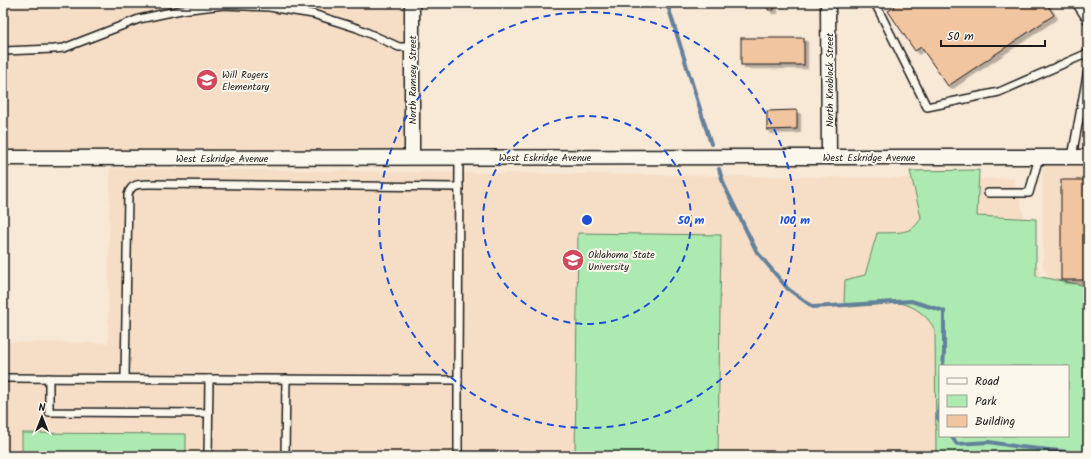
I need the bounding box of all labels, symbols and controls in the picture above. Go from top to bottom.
scale bar [941,22,1045,48]
text: 50 m [947,27,974,46]
street label: North Knoblock Street [822,33,838,127]
street label: North Ramsey Street [405,35,421,125]
school or university icon: Will Rogers Elementary [194,67,220,93]
place label: Will Rogers Elementary [222,67,269,95]
street label: West Eskridge Avenue [499,150,592,166]
street label: West Eskridge Avenue [823,150,916,166]
street label: West Eskridge Avenue [176,151,269,167]
text: 50 m [677,211,705,230]
text: 100 m [780,211,810,230]
centre of rings [580,213,594,227]
school or university icon: Oklahoma State University [560,247,586,273]
place label: Oklahoma State University [588,247,655,275]
legend [939,365,1069,437]
text: Road [975,372,1000,391]
text: Park [975,392,997,411]
north arrow [22,397,62,437]
text: N [39,399,46,417]
text: Building [975,412,1015,431]

